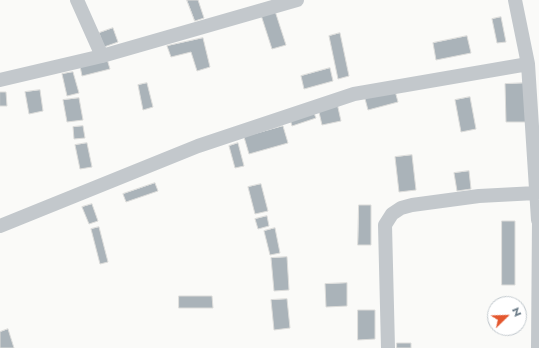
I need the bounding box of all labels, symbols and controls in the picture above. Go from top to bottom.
north arrow [487,296,527,336]
text: N [508,305,526,319]

